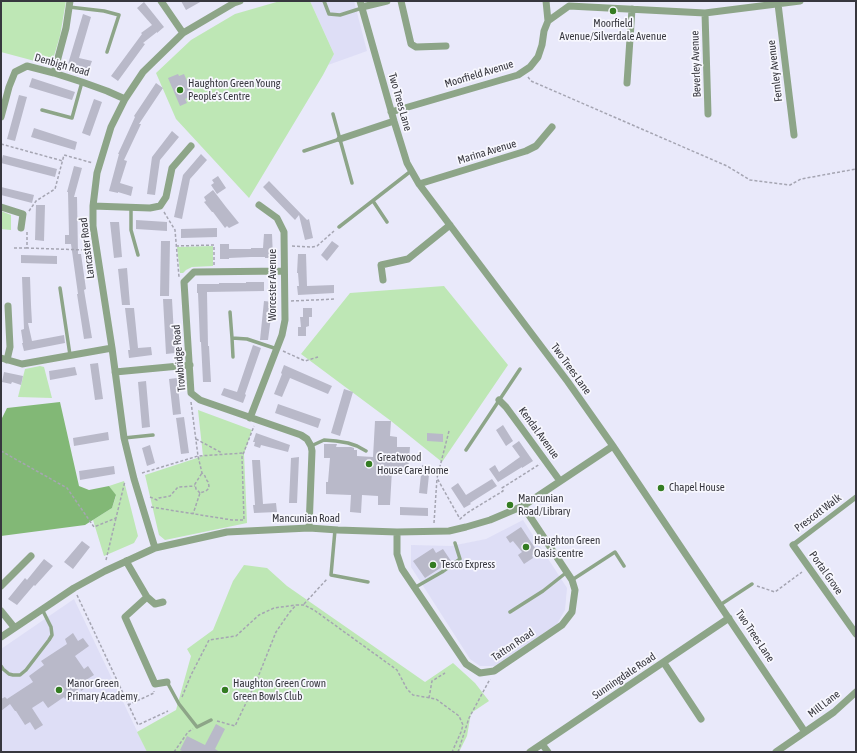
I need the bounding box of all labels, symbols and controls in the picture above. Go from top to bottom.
marker: Moorfield Avenue/Silverdale Avenue [608,6,618,16]
place label: Moorfield Avenue/Silverdale Avenue [560,17,666,43]
street label: Beverley Avenue [688,30,704,98]
street label: Fernley Avenue [765,39,785,103]
street label: Denbigh Road [33,51,91,79]
street label: Moorfield Avenue [443,57,515,91]
street label: Two Trees Lane [385,71,415,133]
place label: Haughton Green Young People's Centre [188,77,281,103]
marker: Haughton Green Young People's Centre [175,85,185,95]
street label: Marina Avenue [456,137,518,167]
street label: Lancaster Road [77,217,97,279]
street label: Worcester Avenue [266,249,280,321]
street label: Trowbridge Road [169,324,189,392]
street label: Two Trees Lane [548,341,594,397]
street label: Kendal Avenue [516,405,562,461]
place label: Greatwood House Care Home [377,451,449,477]
marker: Greatwood House Care Home [364,459,374,469]
place label: Chapel House [669,481,725,495]
marker: Chapel House [656,483,666,493]
street label: Prescott Walk [792,491,844,535]
place label: Mancunian Road/Library [518,492,571,518]
marker: Mancunian Road/Library [505,500,515,510]
street label: Mancunian Road [272,512,340,526]
place label: Haughton Green Oasis centre [534,534,600,560]
marker: Haughton Green Oasis centre [521,542,531,552]
street label: Portal Grove [806,549,846,597]
place label: Tesco Express [441,558,495,572]
marker: Tesco Express [428,560,438,570]
street label: Two Trees Lane [733,607,777,665]
street label: Tatton Road [489,626,537,664]
street label: Sunningdale Road [590,650,658,702]
place label: Manor Green Primary Academy [67,677,138,703]
place label: Haughton Green Crown Green Bowls Club [233,677,326,703]
marker: Manor Green Primary Academy [54,685,64,695]
marker: Haughton Green Crown Green Bowls Club [220,685,230,695]
street label: Mill Lane [805,687,843,721]

